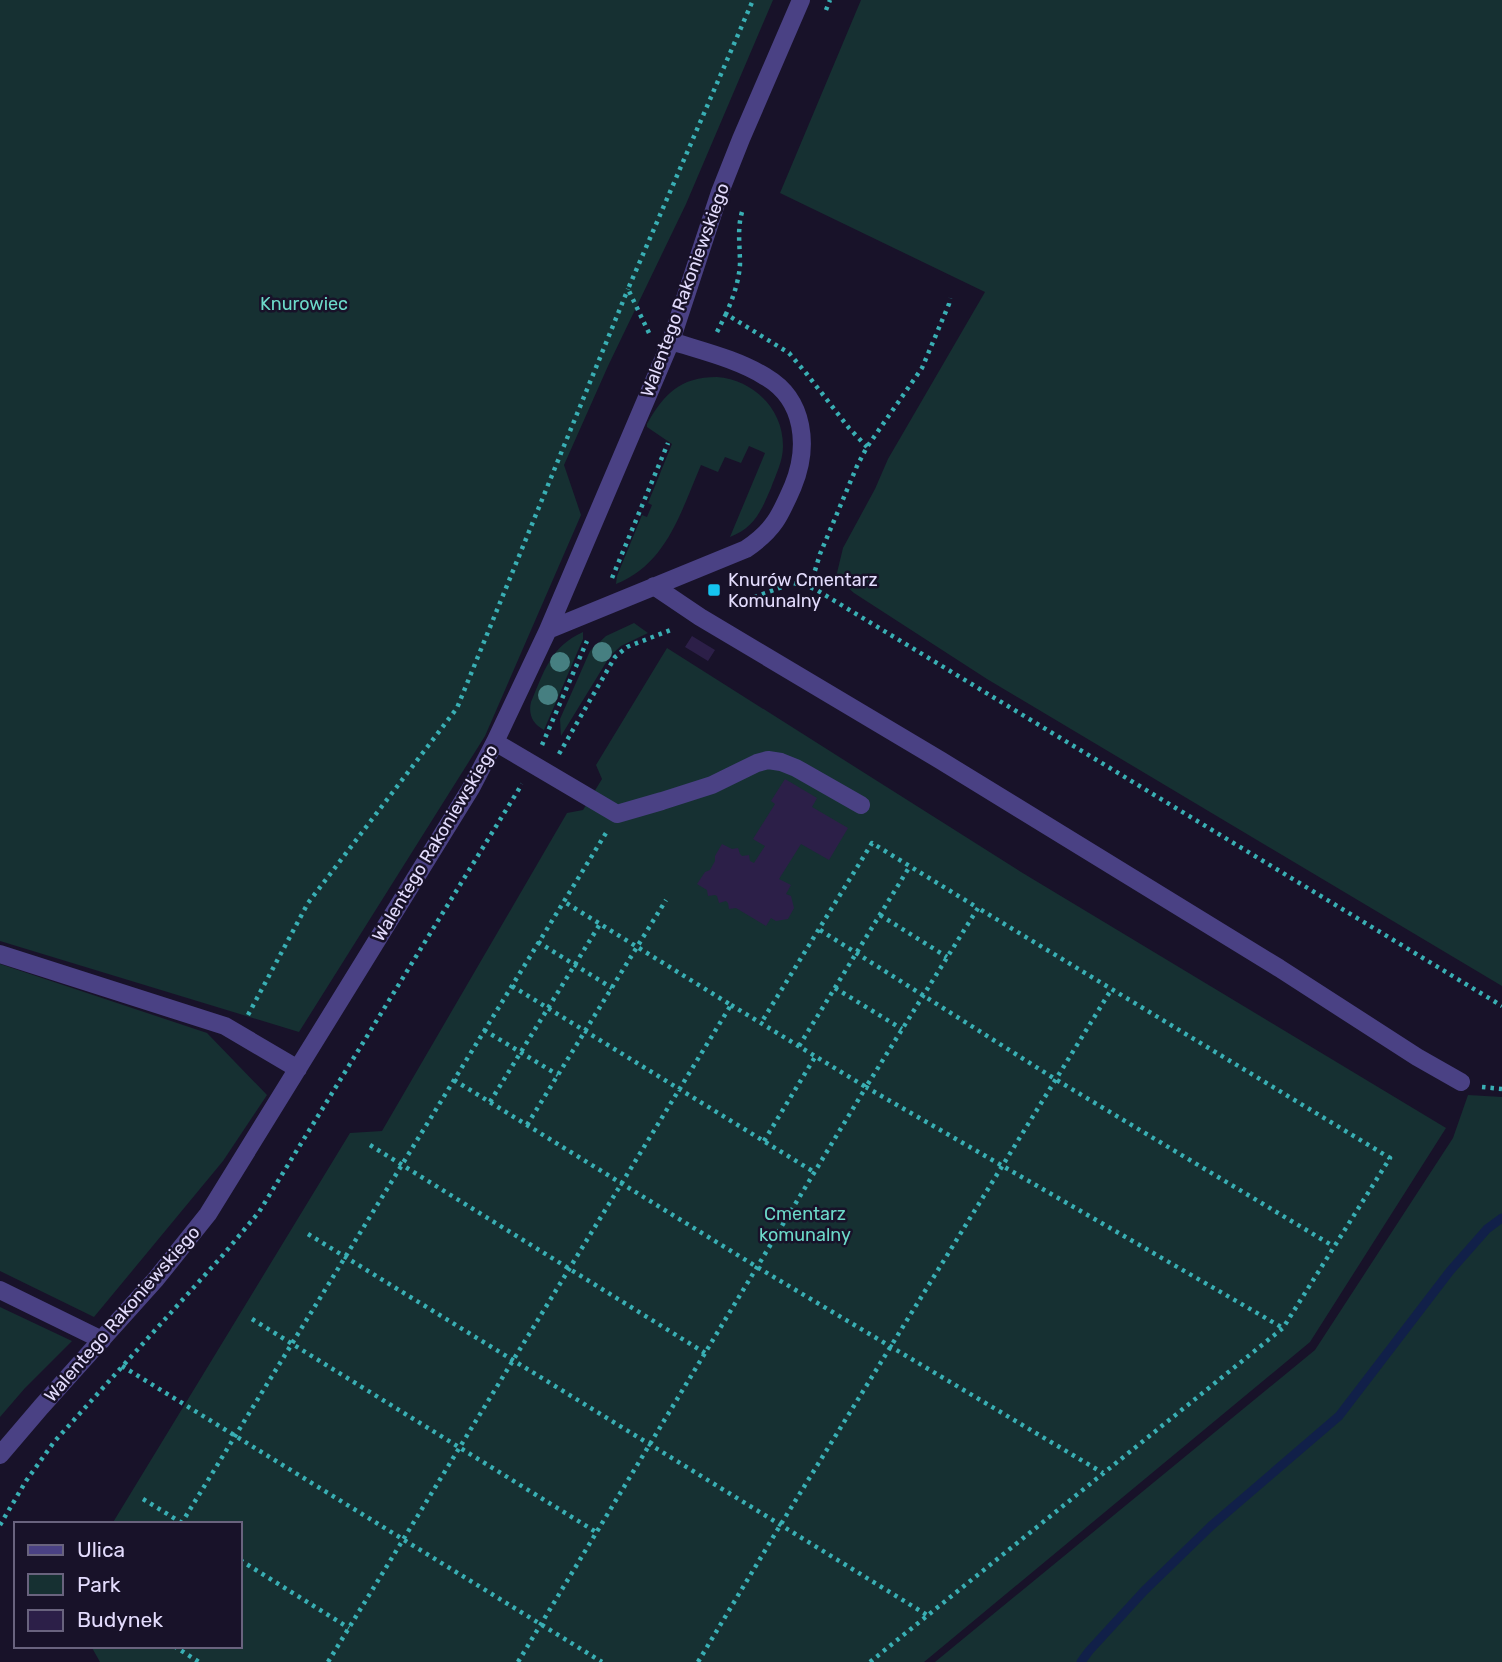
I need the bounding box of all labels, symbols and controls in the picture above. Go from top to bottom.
street label: Walentego Rakoniewskiego [636,180,734,400]
park label: Knurowiec [260,293,348,315]
place label: Knurów Cmentarz Komunalny [728,569,878,612]
marker: Knurów Cmentarz Komunalny [706,582,722,598]
street label: Walentego Rakoniewskiego [367,740,503,946]
park label: Cmentarz komunalny [759,1203,851,1246]
street label: Walentego Rakoniewskiego [40,1222,204,1406]
legend [14,1522,242,1648]
text: Ulica [77,1537,125,1562]
text: Park [77,1572,121,1597]
text: Budynek [77,1607,163,1632]

